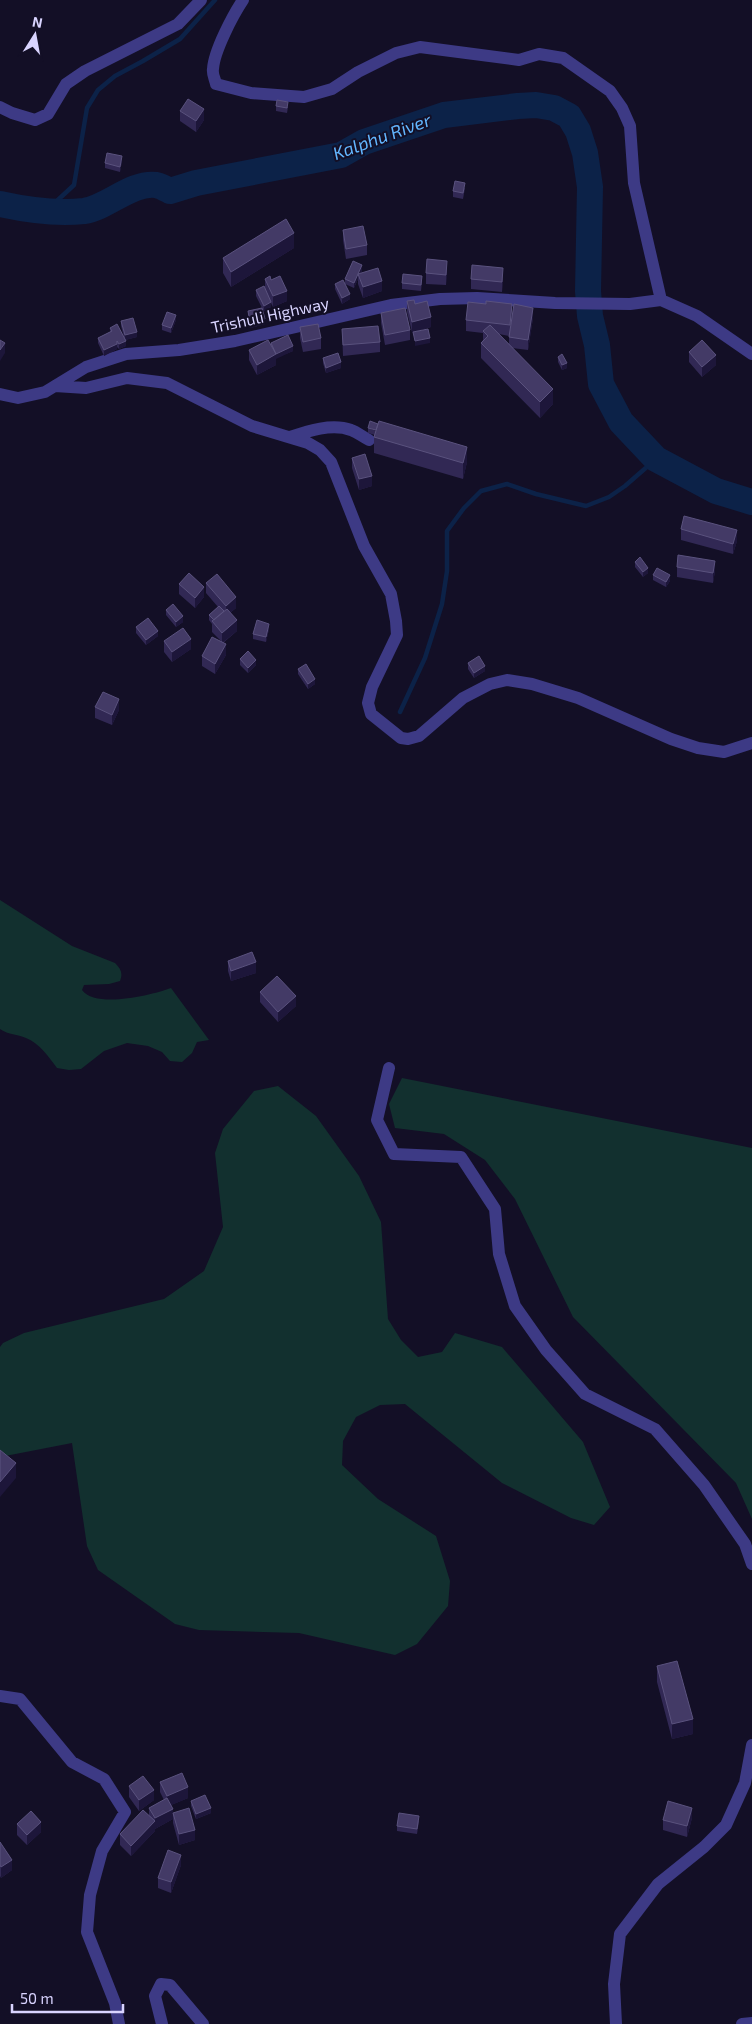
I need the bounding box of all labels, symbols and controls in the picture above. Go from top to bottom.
north arrow [10,10,60,60]
text: N [31,12,44,31]
water label: Kalphu River [330,108,435,164]
street label: Trishuli Highway [209,293,331,336]
scale bar [12,1982,124,2014]
text: 50 m [20,1989,54,2007]

